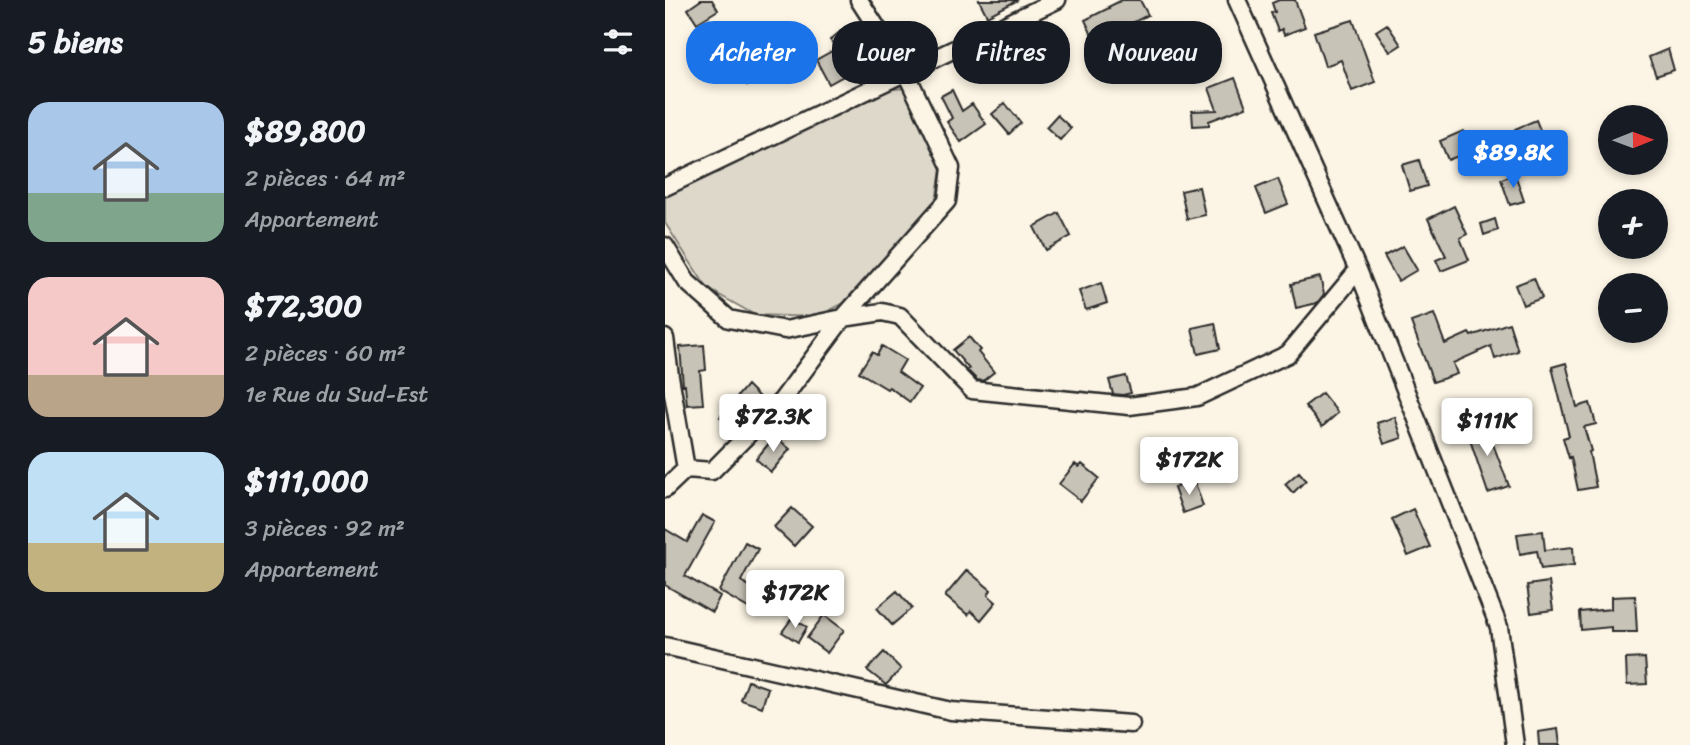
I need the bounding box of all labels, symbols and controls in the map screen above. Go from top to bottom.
text: 5 biens [28,15,123,69]
chip: Acheter [686,21,818,84]
chip: Louer [832,21,938,84]
chip: Filtres [952,21,1070,84]
chip: Nouveau [1084,21,1222,84]
icon: filters [599,23,637,61]
text: $89,800 [245,104,366,158]
north arrow [1598,105,1668,175]
map controls [1598,105,1668,343]
icon: home [84,130,168,214]
pin: $89.8K [1456,130,1570,190]
text: $89.8K [1474,132,1552,173]
text: 2 pièces · 64 m² [245,158,406,199]
button: + [1598,189,1668,259]
text: Appartement [245,199,379,240]
button: − [1598,273,1668,343]
text: $72,300 [245,279,362,333]
icon: home [84,305,168,389]
text: 2 pièces · 60 m² [245,333,406,374]
text: 1e Rue du Sud-Est [245,374,428,415]
pin: $72.3K [716,394,830,454]
text: $72.3K [735,396,811,437]
pin: $111K [1438,398,1536,458]
text: $111K [1457,400,1517,441]
pin: $172K [1140,438,1238,497]
text: $172K [1156,439,1222,480]
text: $111,000 [245,454,369,508]
icon: home [84,480,168,564]
text: 3 pièces · 92 m² [245,508,405,549]
text: Appartement [245,549,379,590]
pin: $172K [746,570,844,630]
text: $172K [762,572,828,613]

